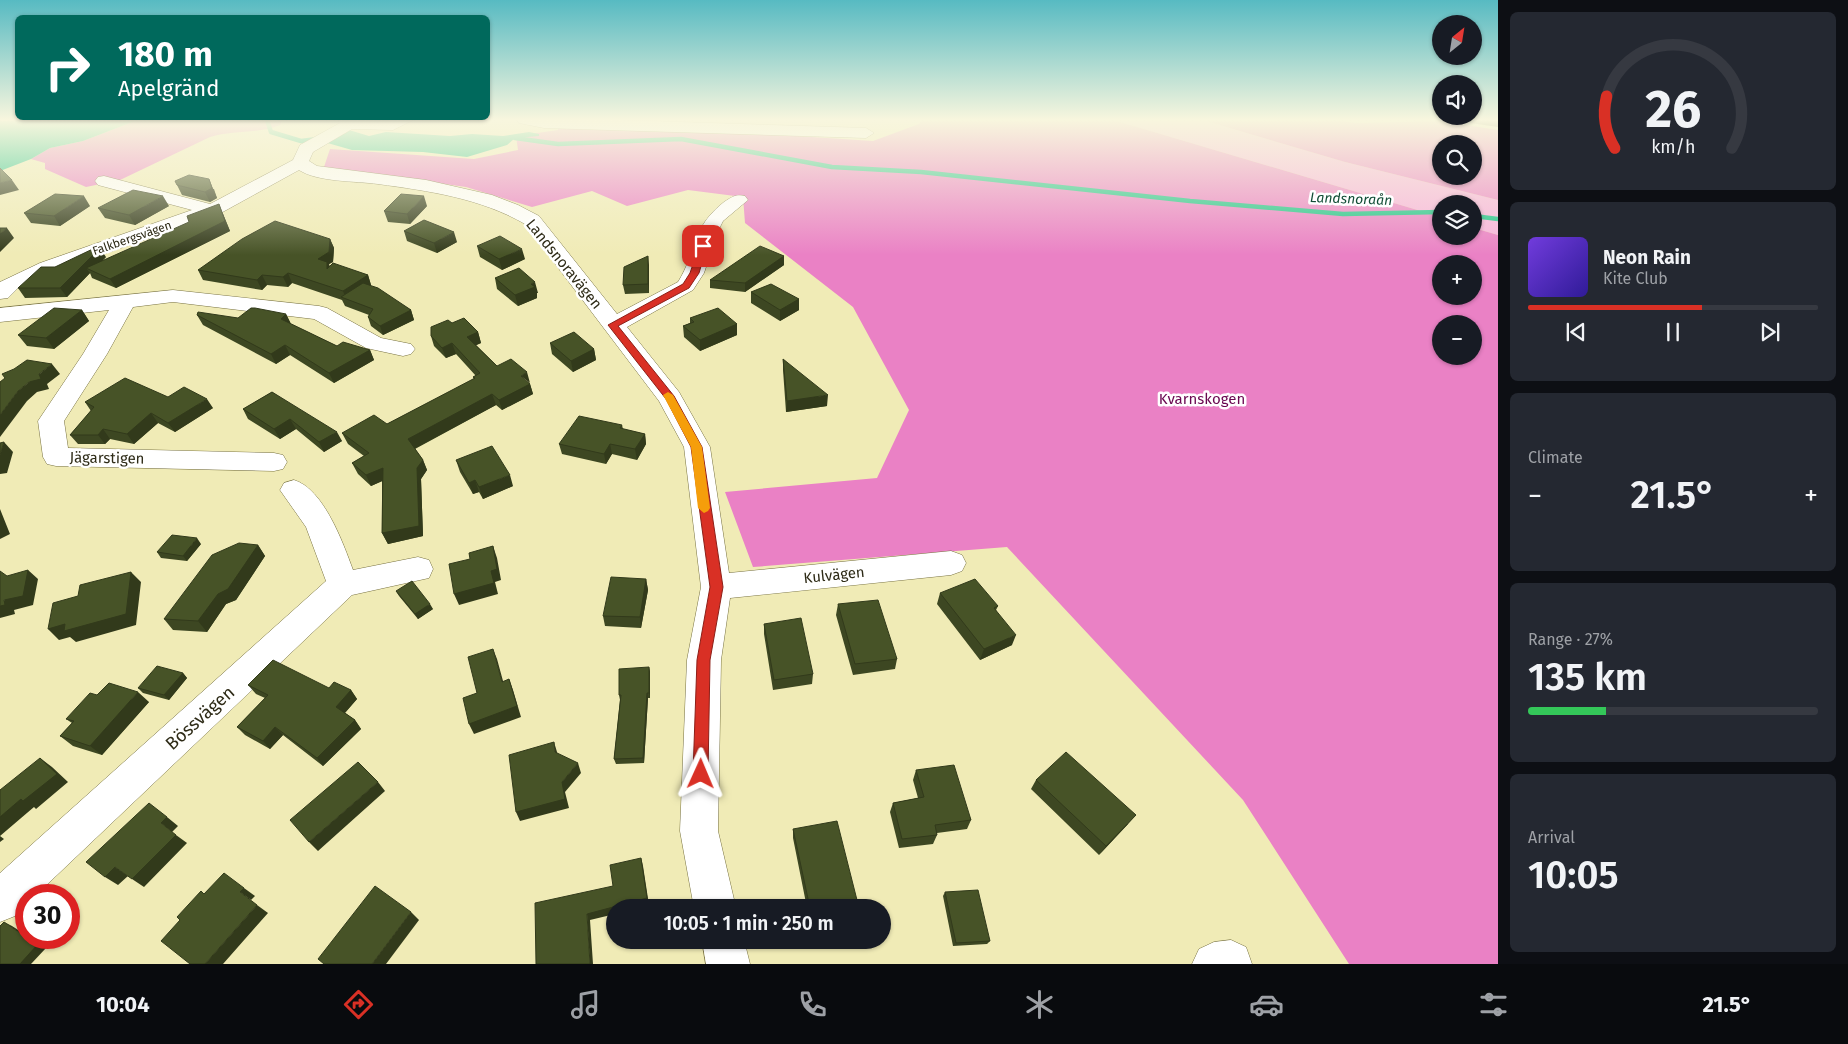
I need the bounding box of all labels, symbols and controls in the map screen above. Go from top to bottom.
north arrow [1432,15,1482,65]
map controls [1432,15,1482,365]
text: 180 m [118,33,213,75]
icon: right [35,35,100,100]
text: Apelgränd [118,75,219,102]
button: sound [1432,75,1482,125]
text: 26 [1645,78,1701,141]
button: search [1432,135,1482,185]
text: km/h [1651,136,1695,158]
water label: Landsnoraån [1309,189,1393,209]
button: layers [1432,195,1482,245]
street label: Landsnoravägen [522,215,606,313]
street label: Falkbergsvägen [91,218,173,258]
pin [682,225,724,267]
icon: arrive [689,232,717,260]
text: Neon Rain [1603,246,1691,269]
button: + [1432,255,1482,305]
text: Kite Club [1603,269,1668,288]
button: − [1432,315,1482,365]
icon: previous [1562,318,1590,346]
icon: pause [1659,318,1687,346]
icon: next [1756,318,1784,346]
park label: Kvarnskogen [1159,390,1245,408]
street label: Jägarstigen [69,448,145,468]
text: Climate [1528,448,1583,467]
text: 21.5° [1631,472,1715,518]
text: − [1528,479,1542,512]
text: + [1804,479,1818,512]
street label: Kulvägen [803,563,865,587]
text: Range · 27% [1528,630,1613,649]
text: 135 km [1528,654,1647,700]
street label: Bössvägen [161,681,239,755]
position arrow [674,747,726,799]
text: Arrival [1528,828,1575,847]
text: 10:05 [1528,852,1618,898]
speed limit sign: 30 [15,884,80,949]
text: 10:05 · 1 min · 250 m [663,912,834,935]
icon: directions [341,987,376,1022]
icon: music [568,987,603,1022]
icon: phone [795,987,830,1022]
icon: climate [1022,987,1057,1022]
icon: car [1249,987,1284,1022]
icon: filters [1476,987,1511,1022]
text: 10:04 [96,991,150,1018]
text: 21.5° [1702,991,1752,1018]

